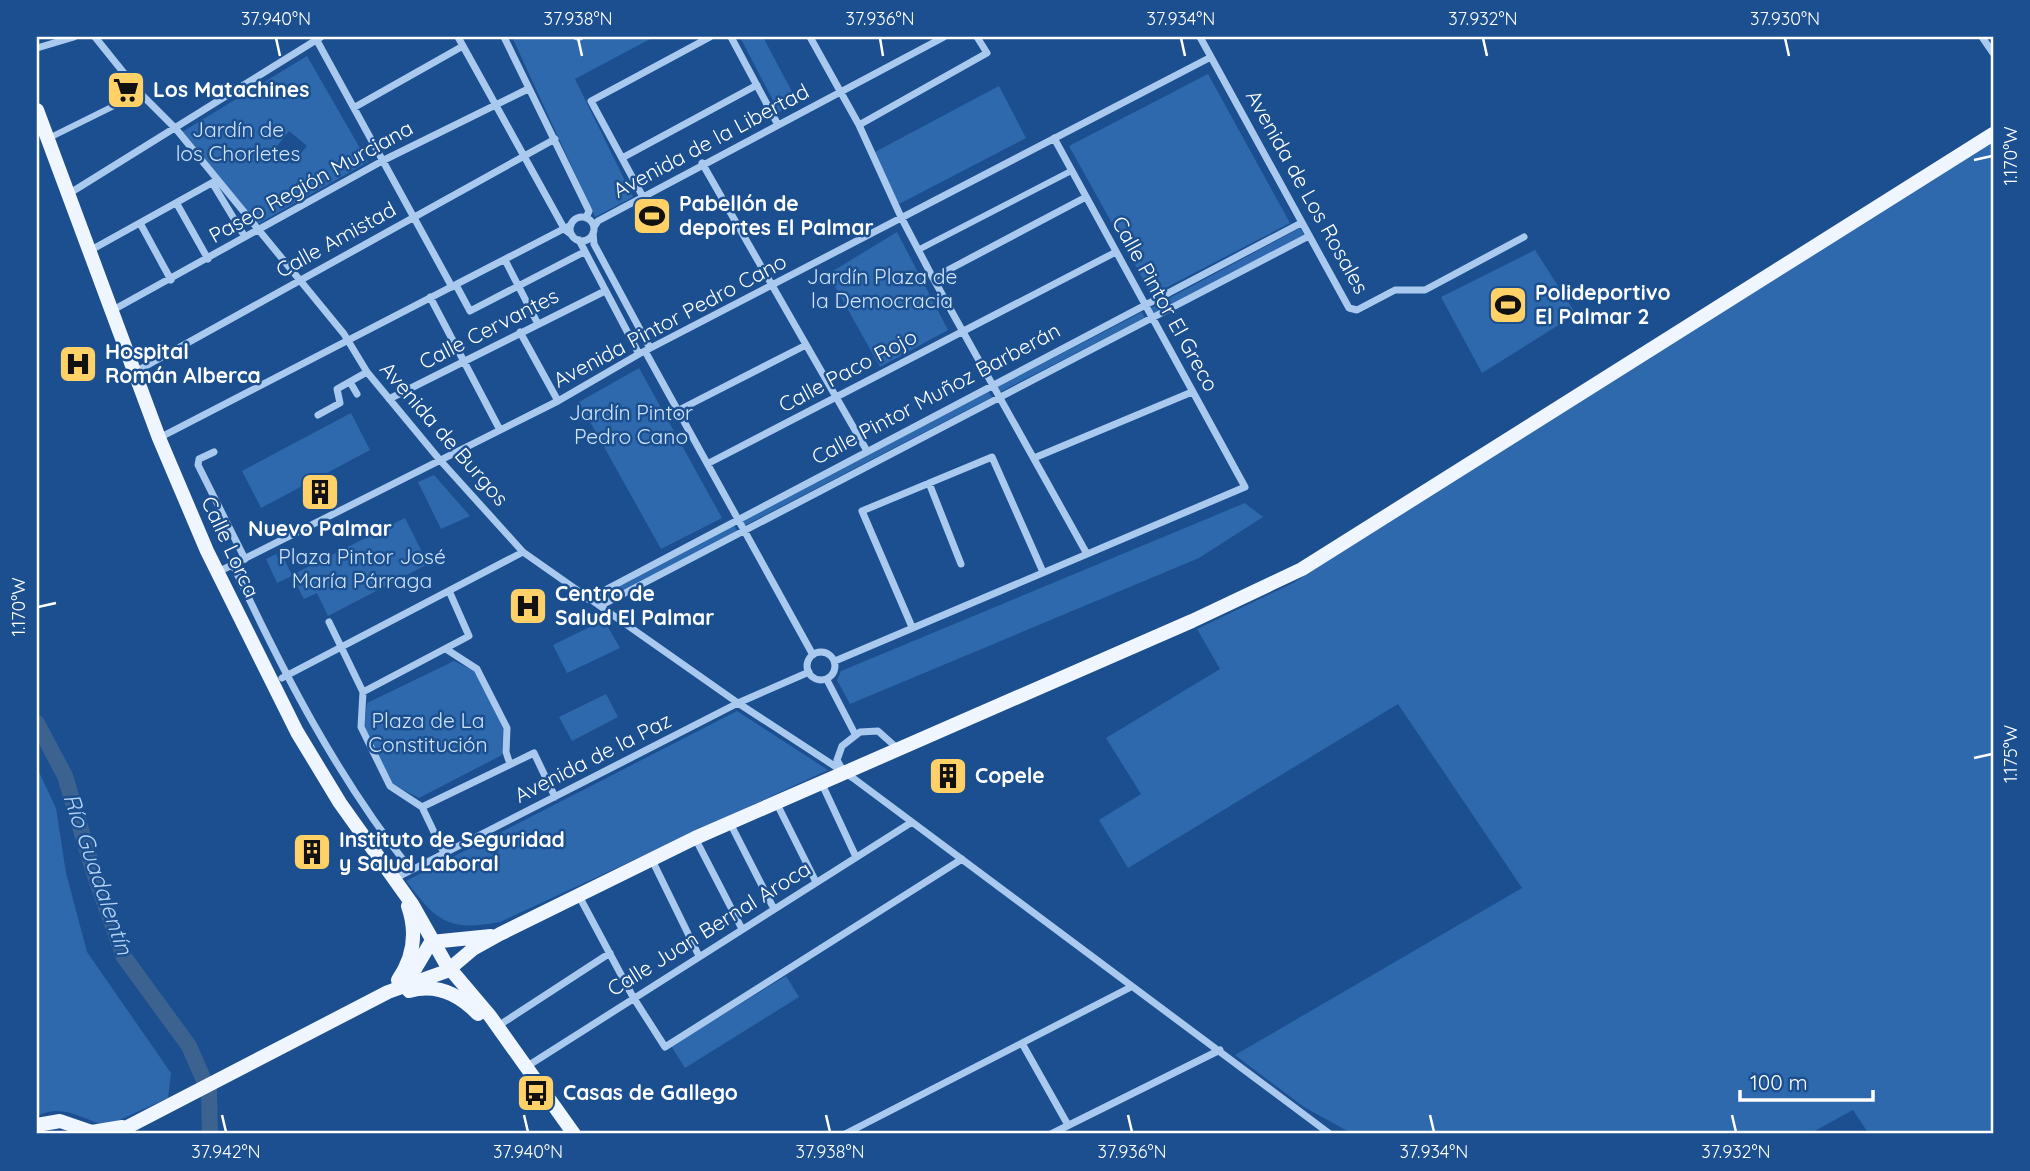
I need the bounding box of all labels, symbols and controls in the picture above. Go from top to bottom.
text: 37.940°N [241,7,311,30]
text: 37.938°N [543,7,613,30]
text: 37.936°N [845,7,915,30]
text: 37.934°N [1147,7,1215,30]
text: 37.932°N [1448,7,1518,30]
text: 37.930°N [1750,7,1820,30]
supermarket icon: Los Matachines [105,69,147,111]
place label: Los Matachines [153,76,309,102]
street label: Avenida de la Libertad [608,77,813,203]
street label: Avenida de Los Rosales [1241,85,1375,298]
street label: Paseo Región Murciana [204,114,417,248]
park label: Jardín de los Chorletes [176,116,300,166]
text: 1.170°W [1999,126,2022,186]
place label: Pabellón de deportes El Palmar [679,190,874,240]
street label: Calle Amistad [271,195,400,283]
sports icon: Pabellón de deportes El Palmar [631,195,673,237]
street label: Calle Pintor El Greco [1107,211,1225,396]
street label: Avenida Pintor Pedro Cano [548,247,791,393]
park label: Jardín Plaza de la Democracia [807,263,957,313]
place label: Polideportivo El Palmar 2 [1535,279,1671,329]
street label: Calle Cervantes [415,282,563,374]
sports icon: Polideportivo El Palmar 2 [1487,284,1529,326]
street label: Calle Pintor Muñoz Barberán [807,316,1064,470]
street label: Calle Paco Rojo [774,323,921,417]
place label: Hospital Román Alberca [105,338,261,388]
hospital icon: Hospital Román Alberca [57,343,99,385]
street label: Avenida de Burgos [375,356,514,511]
park label: Jardín Pintor Pedro Cano [569,399,693,449]
building icon: Nuevo Palmar [299,471,341,513]
street label: Calle Lorca [196,492,266,601]
place label: Nuevo Palmar [248,515,392,541]
park label: Plaza Pintor José María Párraga [278,543,446,593]
text: 1.170°W [7,577,30,637]
place label: Centro de Salud El Palmar [555,580,714,630]
hospital icon: Centro de Salud El Palmar [507,585,549,627]
street label: Avenida de la Paz [510,706,675,808]
park label: Plaza de La Constitución [368,707,488,757]
text: 1.175°W [1999,725,2022,783]
building icon: Copele [927,755,969,797]
place label: Copele [975,762,1045,788]
water label: Río Guadalentín [57,789,140,959]
place label: Instituto de Seguridad y Salud Laboral [339,826,565,876]
building icon: Instituto de Seguridad y Salud Laboral [291,831,333,873]
street label: Calle Juan Bernal Aroca [602,855,815,1001]
scale bar [1740,1059,1872,1103]
text: 100 m [1750,1069,1808,1095]
bus stop icon: Casas de Gallego [515,1072,557,1114]
place label: Casas de Gallego [563,1079,738,1105]
text: 37.942°N [191,1140,261,1163]
text: 37.940°N [493,1140,563,1163]
text: 37.938°N [795,1140,865,1163]
text: 37.936°N [1097,1140,1167,1163]
text: 37.934°N [1400,1140,1468,1163]
text: 37.932°N [1701,1140,1771,1163]

